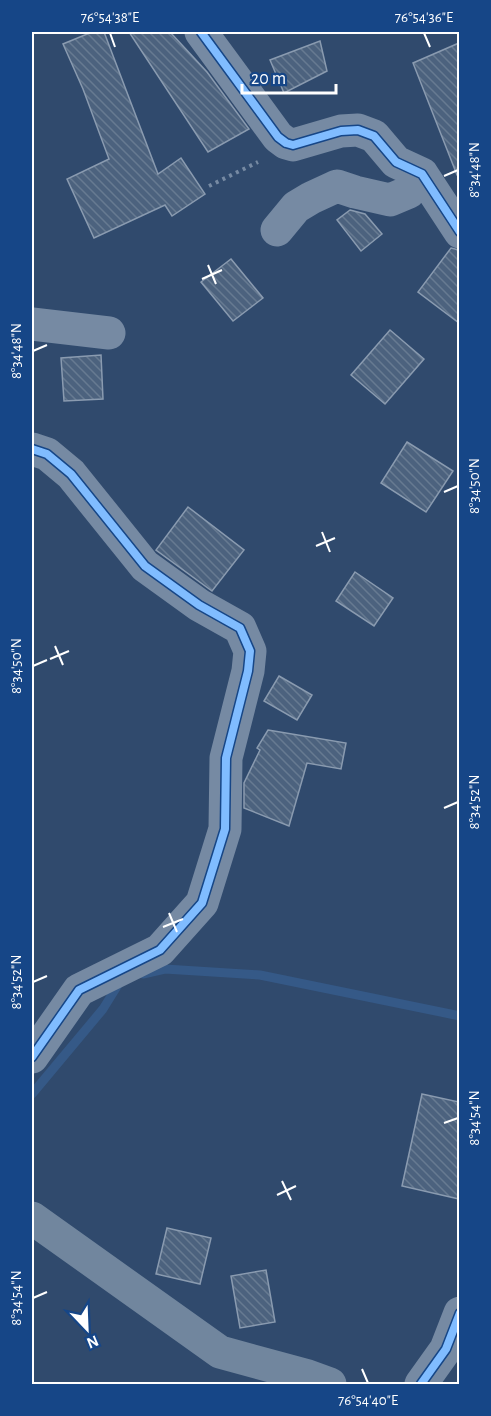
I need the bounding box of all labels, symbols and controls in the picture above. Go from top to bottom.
text: 76°54'38"E [81,10,139,25]
text: 76°54'36"E [395,10,453,25]
scale bar [242,57,336,95]
text: 20 m [251,70,286,88]
text: 8°34'48"N [467,142,482,198]
text: 8°34'48"N [9,323,24,379]
text: 8°34'50"N [467,458,482,514]
text: 8°34'50"N [9,638,24,694]
text: 8°34'52"N [467,775,482,829]
text: 8°34'52"N [9,955,24,1009]
text: 8°34'54"N [467,1090,482,1146]
text: 8°34'54"N [9,1270,24,1326]
north arrow [57,1299,117,1359]
text: N [84,1332,101,1351]
text: 76°54'40"E [338,1393,398,1408]

